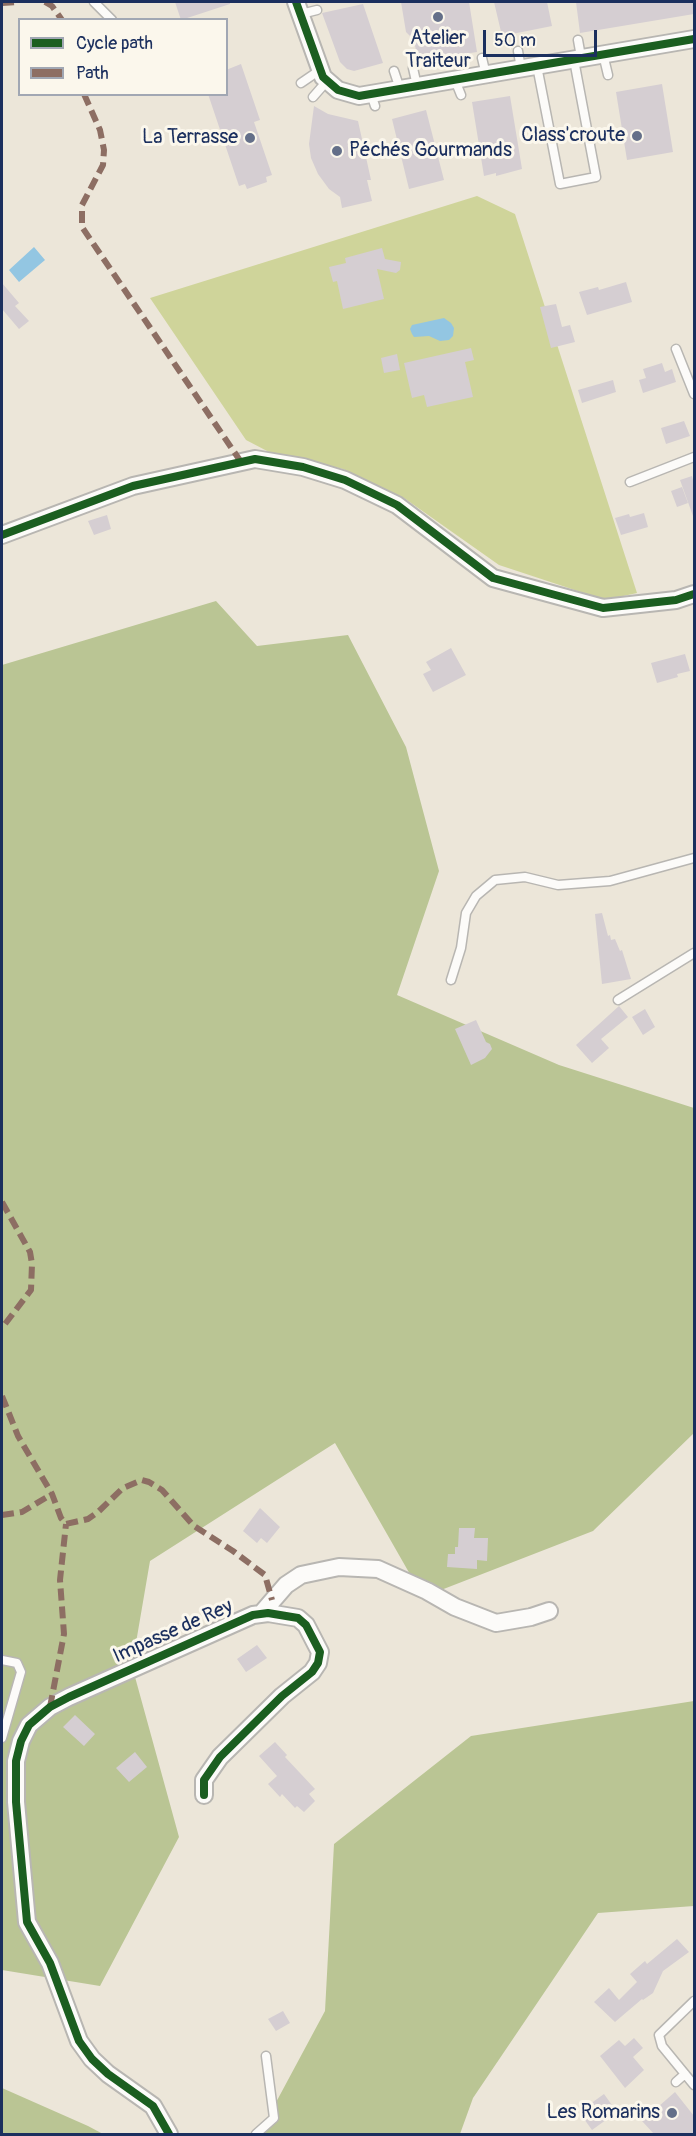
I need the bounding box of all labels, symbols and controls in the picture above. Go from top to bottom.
marker: Atelier Traiteur [431,10,445,24]
legend [18,18,228,96]
scale bar [486,18,600,56]
place label: Atelier Traiteur [405,27,471,74]
text: 50 m [494,29,536,52]
text: Cycle path [76,32,153,55]
text: Path [76,62,109,85]
place label: Class'croute [521,124,625,148]
place label: La Terrasse [142,126,238,150]
marker: Class'croute [630,129,644,143]
marker: La Terrasse [243,131,257,145]
place label: Péchés Gourmands [349,139,512,163]
marker: Péchés Gourmands [330,144,344,158]
street label: Impasse de Rey [109,1595,237,1669]
place label: Les Romarins [546,2101,660,2125]
marker: Les Romarins [665,2106,679,2120]

